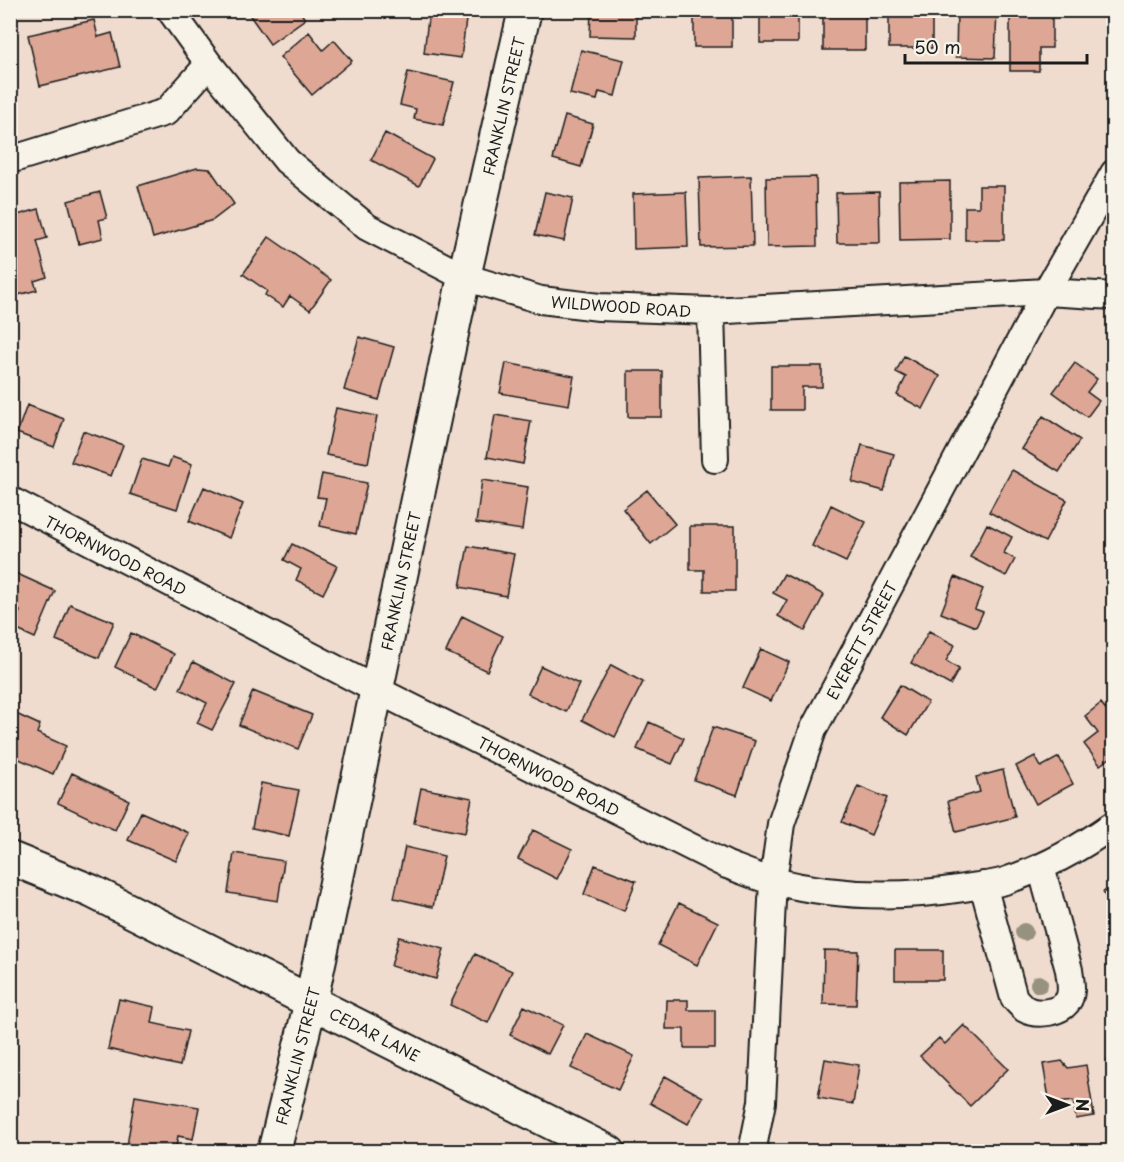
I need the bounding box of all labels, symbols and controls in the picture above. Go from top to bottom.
scale bar [905,27,1086,65]
text: 50 m [914,33,961,60]
street label: FRANKLIN STREET [476,34,530,177]
street label: WILDWOOD ROAD [550,290,692,322]
street label: THORNWOOD ROAD [41,509,191,601]
street label: FRANKLIN STREET [374,509,426,652]
street label: EVERETT STREET [820,576,902,703]
street label: THORNWOOD ROAD [474,730,624,822]
street label: FRANKLIN STREET [269,984,325,1127]
street label: CEDAR LANE [326,1001,424,1067]
north arrow [1037,1075,1097,1135]
text: N [1071,1099,1095,1111]

